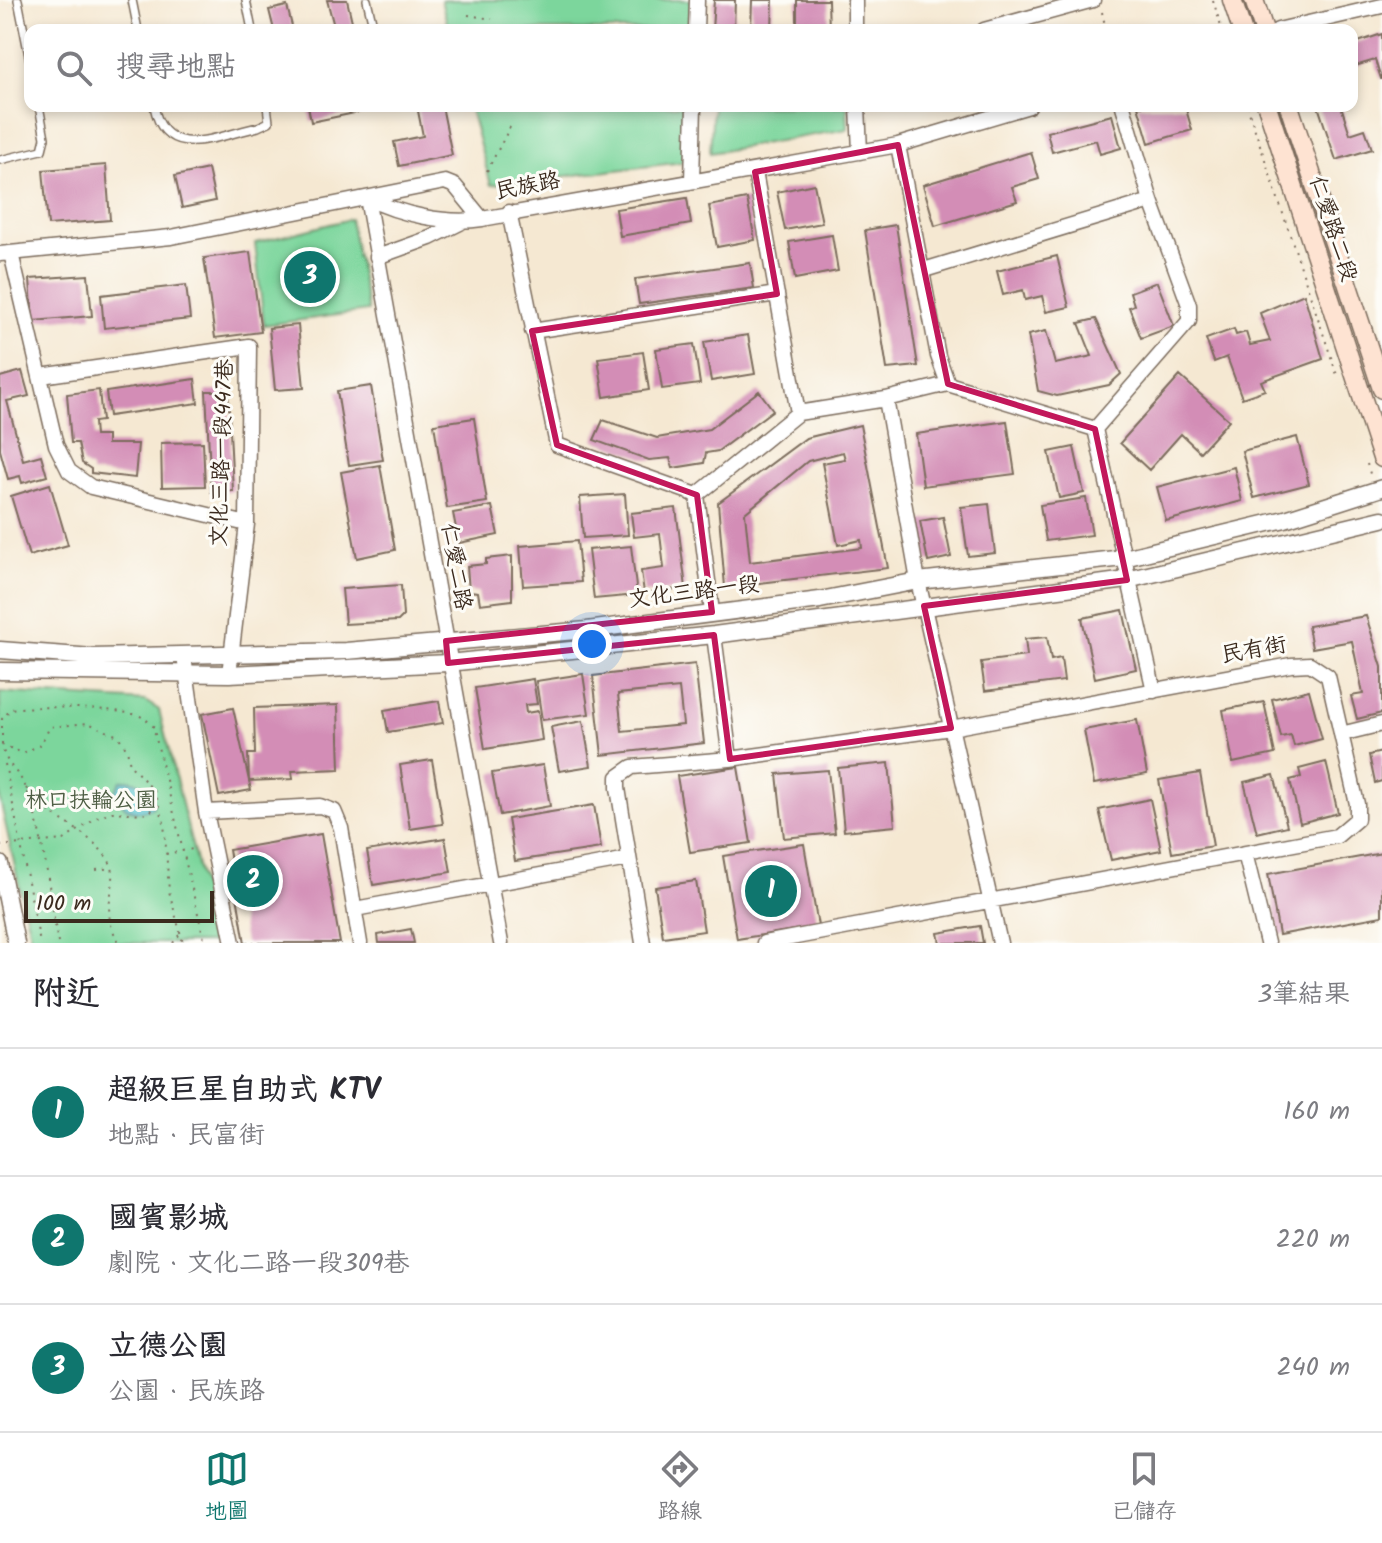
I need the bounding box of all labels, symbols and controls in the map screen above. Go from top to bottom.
search box [24,24,1358,112]
text: 搜尋地點 [116,44,236,92]
icon: search [52,46,96,90]
street label: 民族路 [492,164,564,210]
street label: 仁愛路二段 [1298,171,1366,287]
pin: 3 [284,247,336,307]
street label: 文化三路一段447巷 [202,358,244,548]
street label: 仁愛二路 [430,521,480,613]
street label: 文化三路一段 [626,568,762,618]
your location [572,624,612,664]
street label: 民有街 [1218,628,1290,674]
park label: 林口扶輪公園 [25,784,157,819]
pin: 2 [227,851,279,911]
pin: 1 [745,861,797,921]
scale bar [24,887,214,923]
text: 100 m [36,887,91,922]
text: 附近 [32,968,100,1022]
text: 3筆結果 [1257,974,1350,1016]
text: 超級巨星自助式 KTV [108,1067,380,1115]
text: 1 [54,1091,62,1133]
text: 160 m [1283,1091,1350,1133]
text: 地點 · 民富街 [108,1115,265,1157]
text: 國賓影城 [108,1195,228,1243]
text: 2 [50,1219,66,1261]
text: 220 m [1276,1219,1350,1261]
text: 劇院 · 文化二路一段309巷 [108,1243,410,1285]
text: 立德公園 [108,1323,228,1371]
text: 3 [51,1347,65,1389]
text: 240 m [1276,1347,1350,1389]
text: 公園 · 民族路 [108,1371,265,1413]
tab: 地圖 [205,1447,249,1530]
tab: 路線 [658,1447,702,1530]
tab: 已儲存 [1111,1447,1177,1530]

